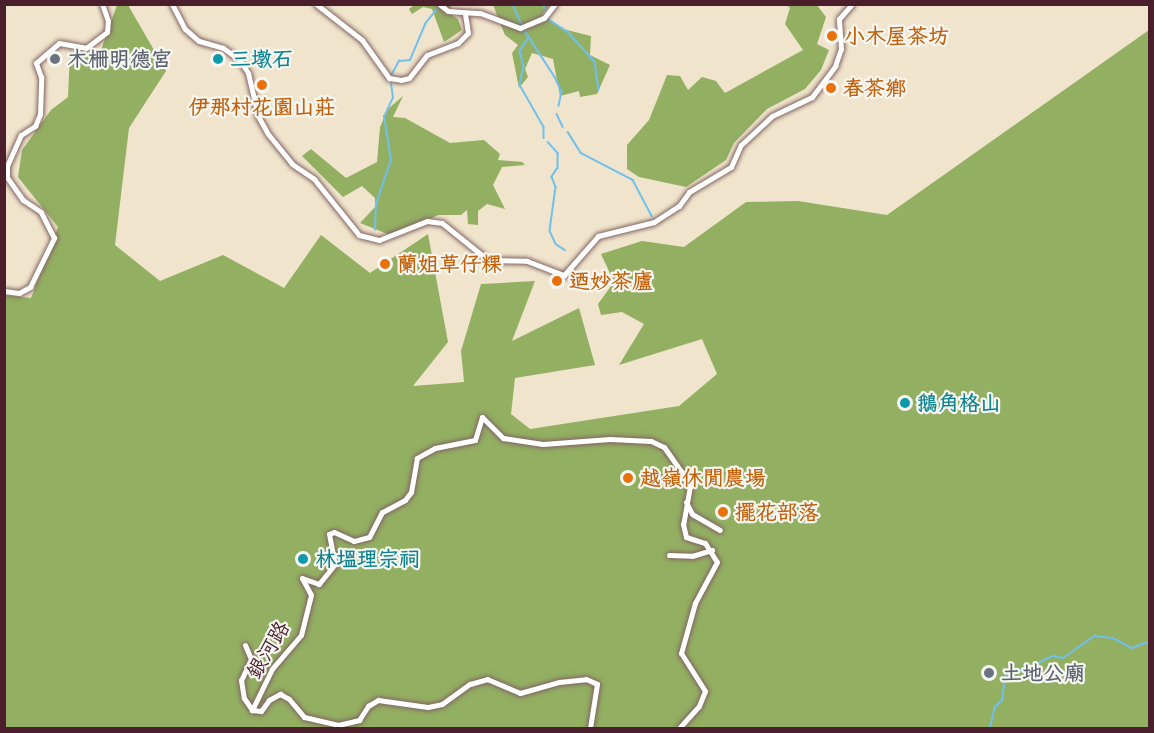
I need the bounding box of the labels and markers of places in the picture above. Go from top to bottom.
place label: 小木屋茶坊 [844,23,949,49]
marker: 小木屋茶坊 [825,29,839,43]
place label: 木柵明德宮 [67,46,172,72]
place label: 三墩石 [230,46,293,72]
marker: 木柵明德宮 [48,52,62,66]
marker: 三墩石 [211,52,225,66]
place label: 春茶鄉 [843,75,906,101]
marker: 伊那村花園山莊 [255,78,269,92]
marker: 春茶鄉 [824,81,838,95]
place label: 伊那村花園山莊 [189,94,335,120]
place label: 蘭姐草仔粿 [397,251,502,277]
marker: 蘭姐草仔粿 [378,257,392,271]
place label: 迺妙茶廬 [569,268,653,294]
marker: 迺妙茶廬 [550,274,564,288]
place label: 鵝角格山 [917,390,1001,416]
marker: 鵝角格山 [898,396,912,410]
place label: 越嶺休閒農場 [640,465,766,491]
marker: 越嶺休閒農場 [621,471,635,485]
place label: 擺花部落 [735,499,819,525]
marker: 擺花部落 [716,505,730,519]
place label: 林塭理宗祠 [315,546,420,572]
marker: 林塭理宗祠 [296,552,310,566]
place label: 土地公廟 [1001,660,1085,686]
marker: 土地公廟 [982,666,996,680]

